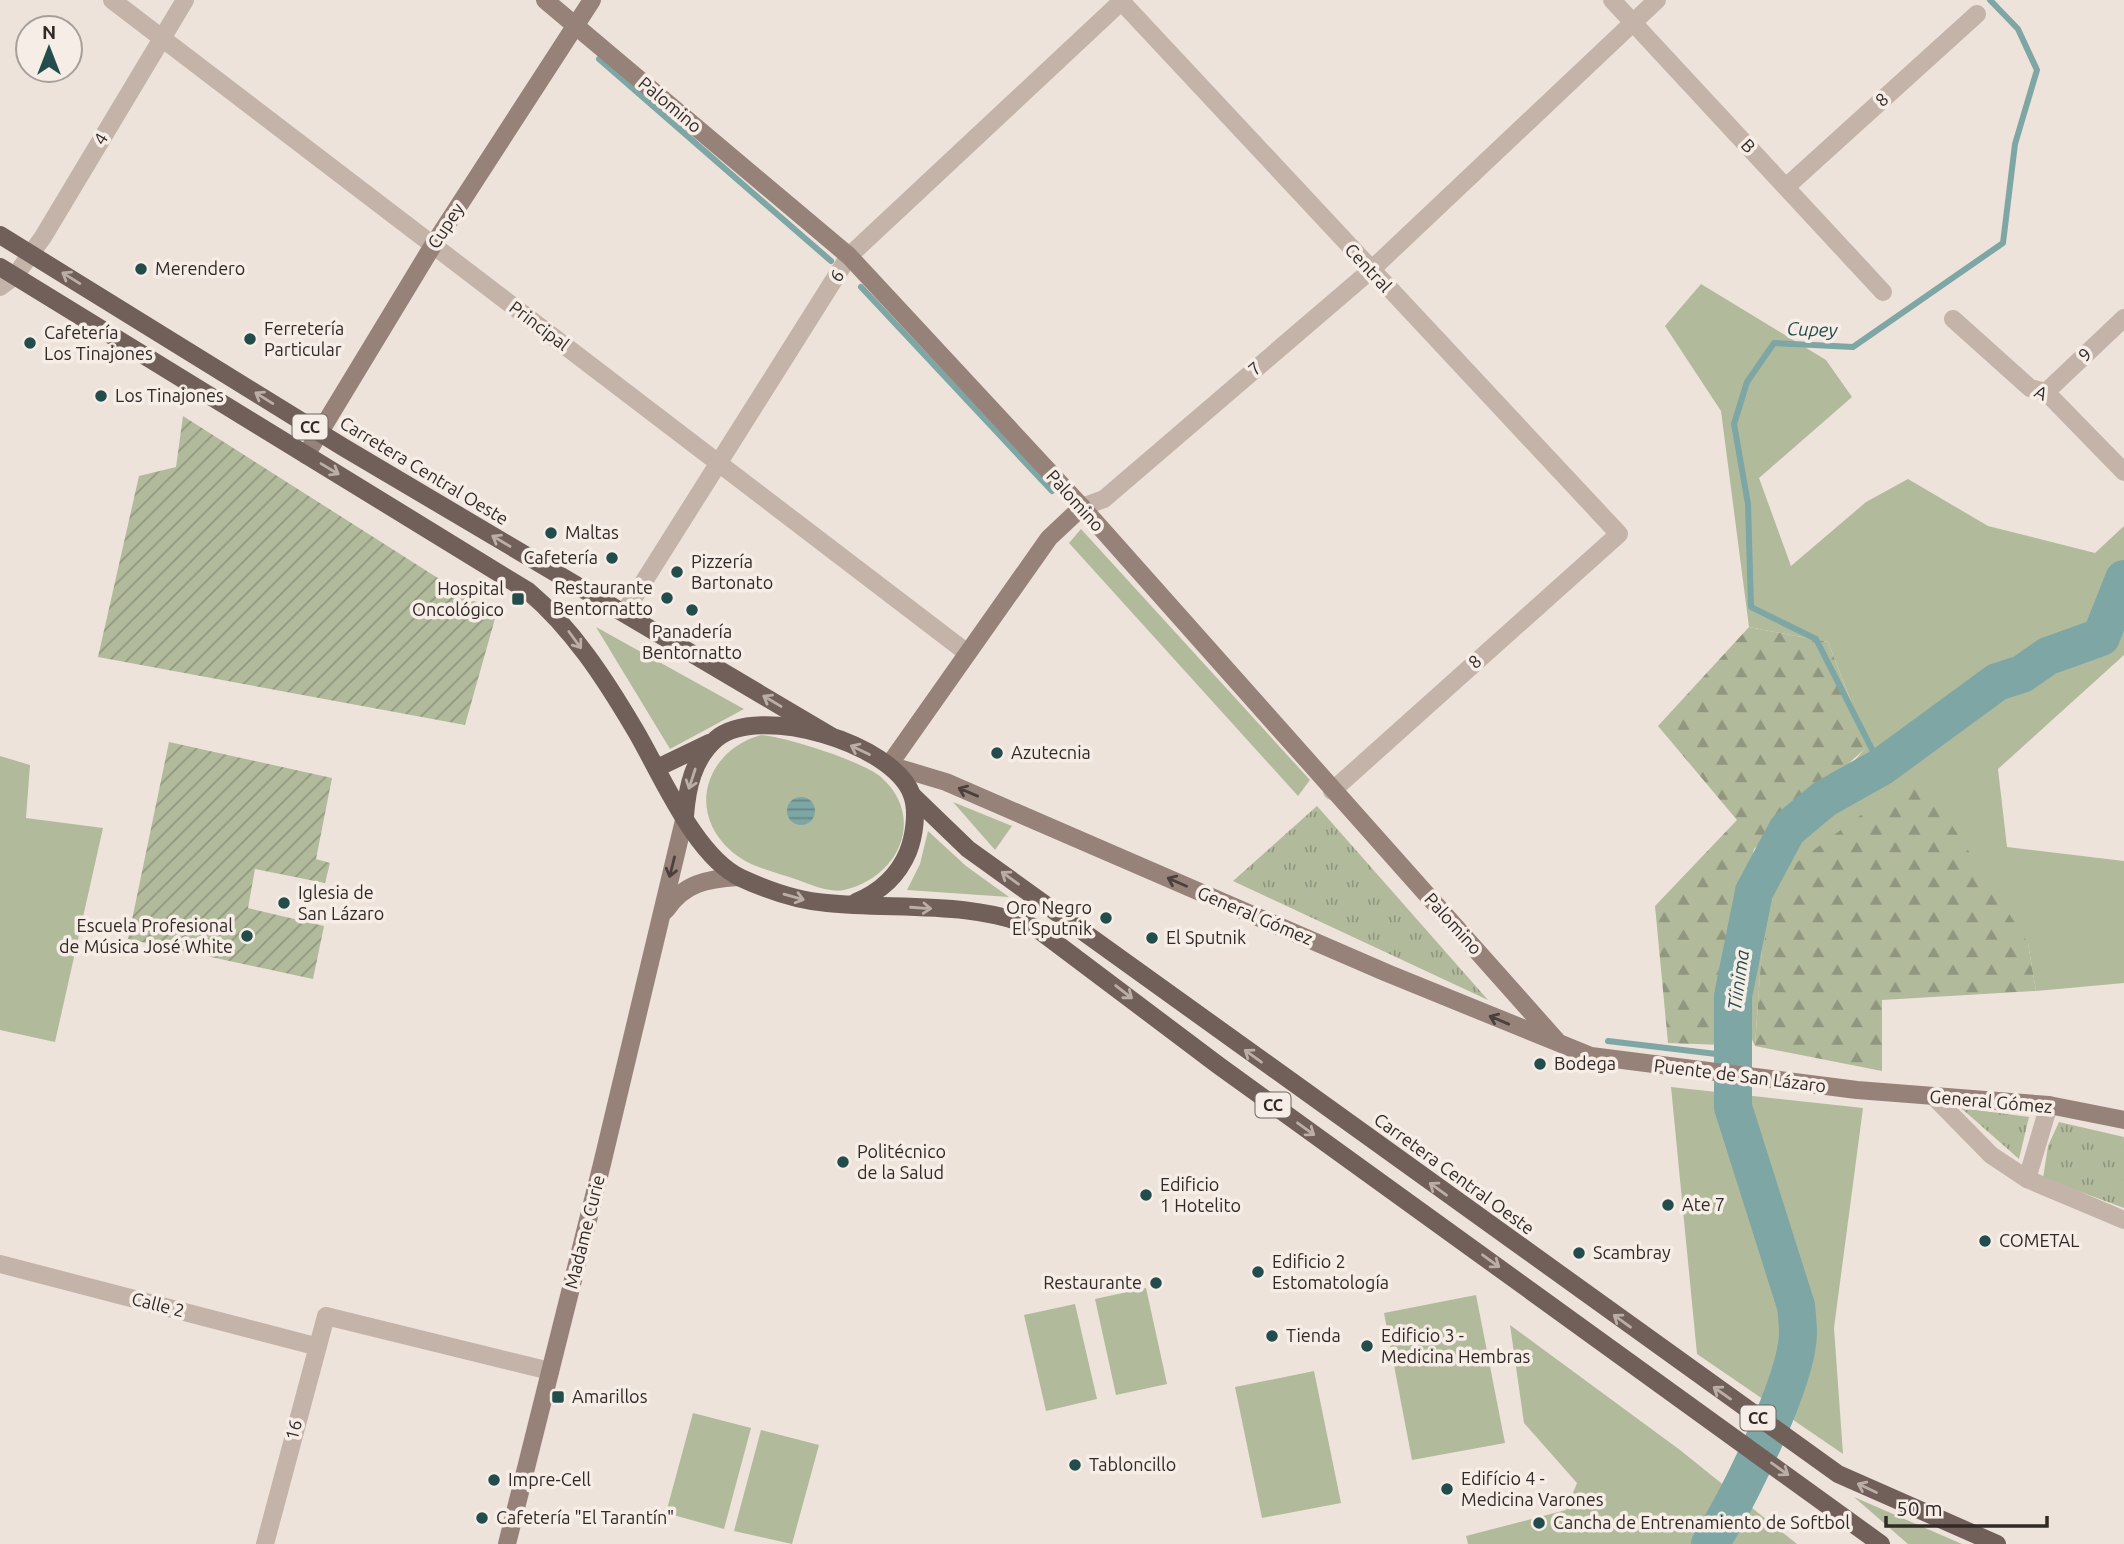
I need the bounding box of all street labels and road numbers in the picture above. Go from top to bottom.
street label: Palomino [635,72,706,136]
street label: 8 [1871,88,1892,110]
street label: 4 [89,129,111,148]
street label: B [1738,134,1760,156]
street label: Cupey [423,199,467,252]
street label: Central [1341,239,1396,296]
street label: 6 [825,266,847,285]
street label: Principal [506,296,574,354]
street label: 9 [2074,343,2095,365]
street label: 7 [1244,357,1265,379]
street label: A [2032,381,2051,404]
street label: Carretera Central Oeste [337,412,512,528]
road number: CC [292,414,328,440]
street label: Palomino [1043,465,1109,535]
street label: 8 [1464,650,1485,672]
street label: General Gómez [1195,882,1316,948]
street label: Palomino [1421,888,1487,958]
street label: Puente de San Lázaro [1653,1055,1827,1095]
street label: General Gómez [1929,1086,2053,1116]
road number: CC [1256,1092,1290,1118]
street label: Carretera Central Oeste [1371,1108,1538,1238]
street label: Madame Curie [560,1173,608,1291]
street label: Calle 2 [130,1288,187,1320]
road number: CC [1740,1406,1776,1430]
street label: 16 [281,1417,305,1442]

